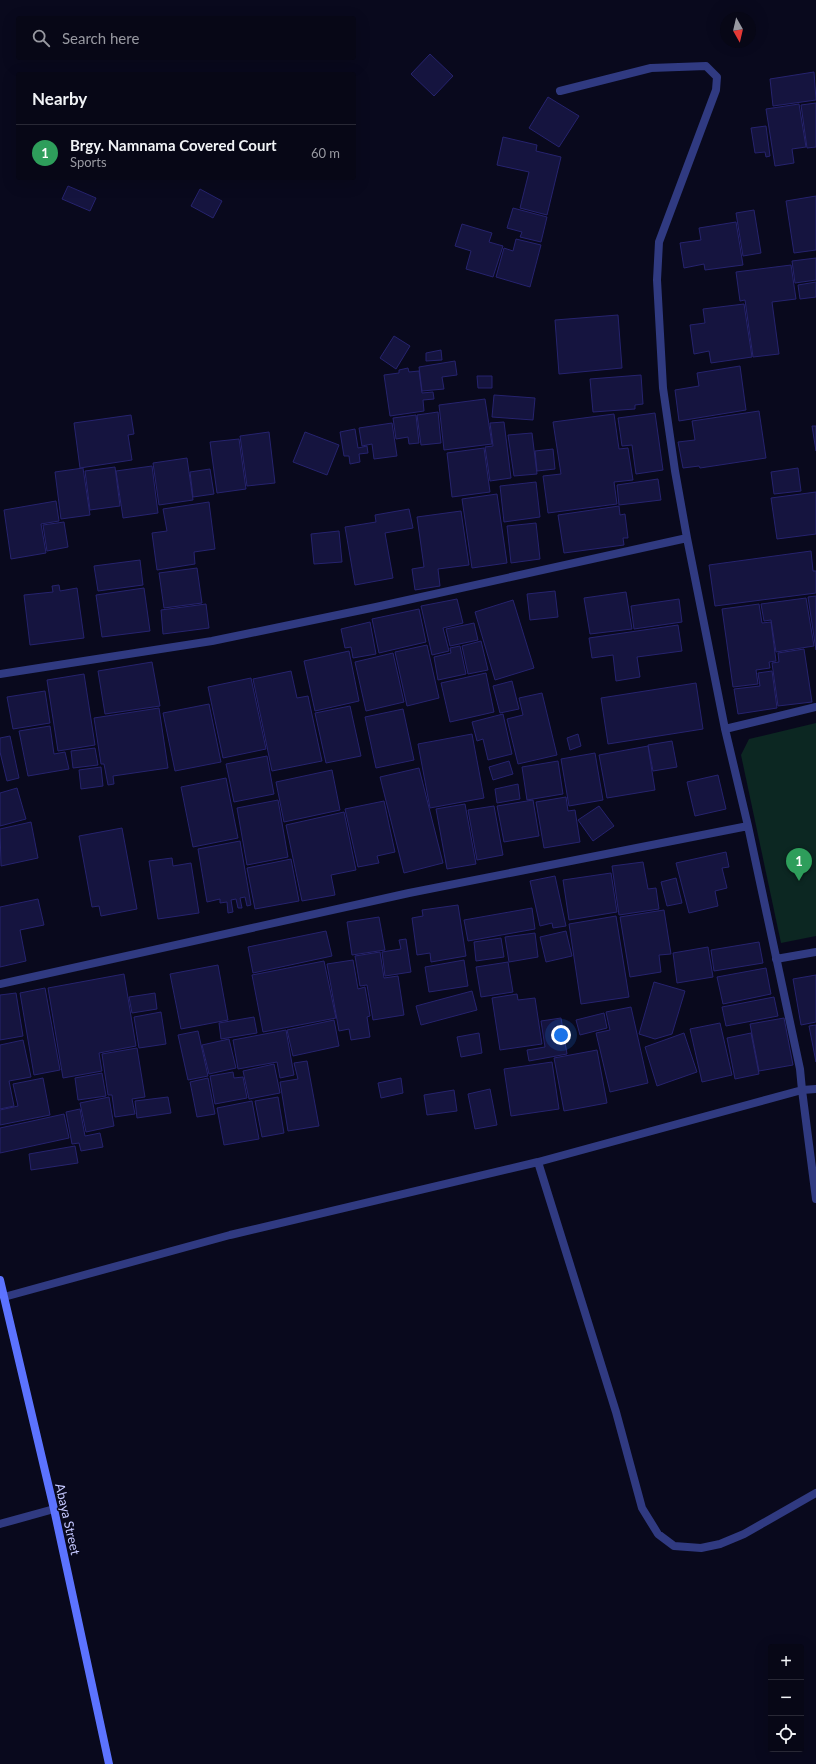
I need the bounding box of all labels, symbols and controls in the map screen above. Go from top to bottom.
north arrow [720,12,756,48]
search box [16,16,356,60]
icon: search [30,27,52,49]
text: Search here [62,29,139,47]
text: Nearby [32,88,87,109]
text: Brgy. Namnama Covered Court [70,136,277,154]
text: 1 [41,145,49,161]
text: 60 m [311,145,340,161]
text: Sports [70,154,107,170]
pin: 1 [786,848,812,881]
your location [551,1025,571,1045]
street label: Abaya Street [52,1482,84,1557]
map controls [768,1644,804,1752]
button: + [768,1644,804,1680]
button: − [768,1680,804,1716]
button: locate [768,1716,804,1752]

